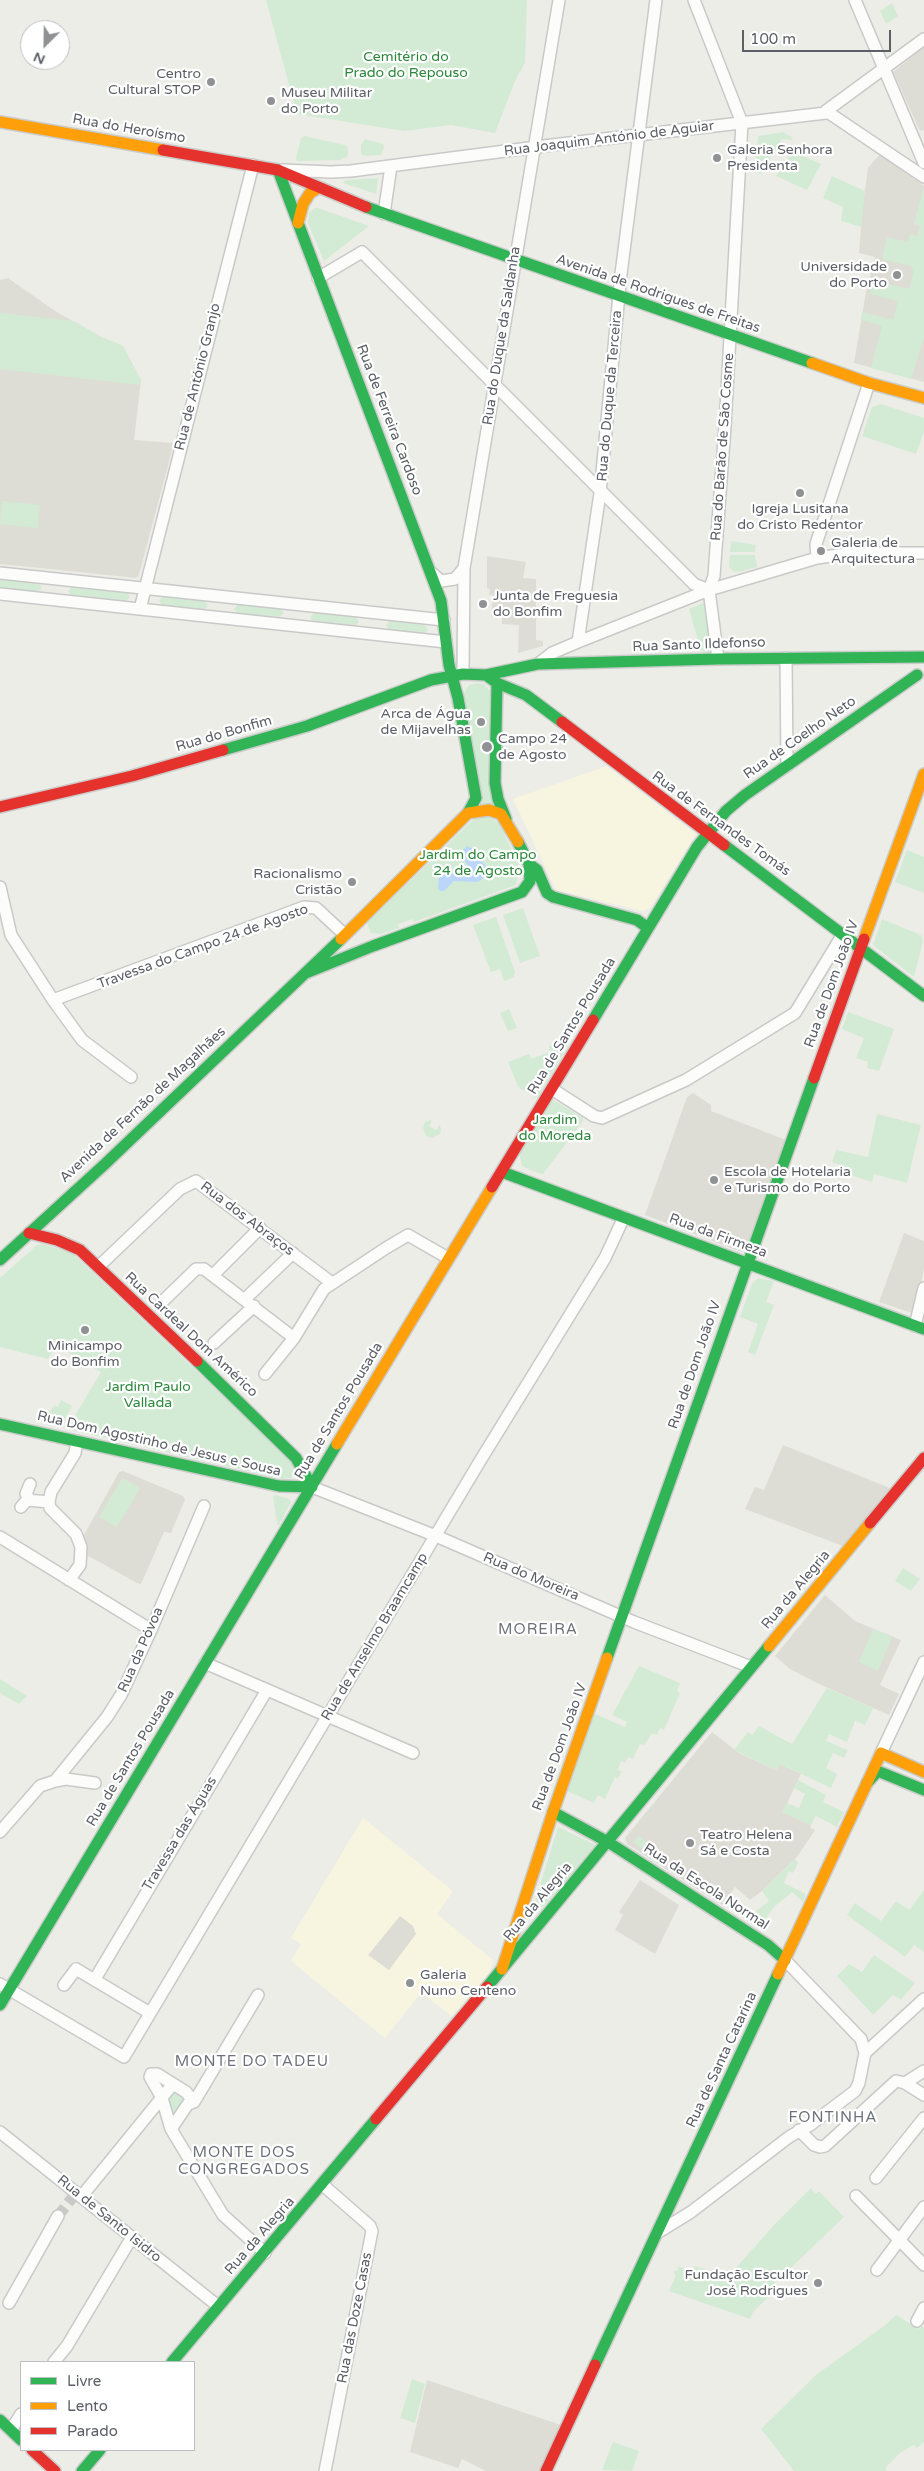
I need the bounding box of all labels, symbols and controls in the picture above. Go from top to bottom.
north arrow [20,20,70,70]
scale bar [744,20,893,52]
text: 100 m [750,30,796,48]
text: N [31,48,48,68]
park label: Cemitério do Prado do Repouso [344,49,468,82]
place label: Centro Cultural STOP [108,66,201,98]
marker: Centro Cultural STOP [205,76,217,88]
place label: Museu Militar do Porto [281,85,372,118]
marker: Museu Militar do Porto [265,95,277,107]
street label: Rua do Heroísmo [71,111,187,147]
street label: Rua Joaquim António de Aguiar [503,118,715,160]
place label: Galeria Senhora Presidenta [727,142,833,174]
marker: Galeria Senhora Presidenta [711,152,723,164]
street label: Rua do Duque da Saldanha [480,245,524,427]
street label: Avenida de Rodrigues de Freitas [554,251,762,337]
place label: Universidade do Porto [800,259,887,292]
marker: Universidade do Porto [891,269,903,281]
street label: Rua de António Granjo [172,301,224,453]
street label: Rua do Duque da Terceira [594,310,626,482]
street label: Rua de Ferreira Cardoso [352,342,426,498]
street label: Rua do Barão de São Cosme [708,352,738,542]
marker: Igreja Lusitana do Cristo Redentor [794,487,806,499]
place label: Igreja Lusitana do Cristo Redentor [737,501,863,534]
place label: Galeria de Arquitectura [831,535,915,568]
marker: Galeria de Arquitectura [815,545,827,557]
place label: Junta de Freguesia do Bonfim [493,588,618,620]
marker: Junta de Freguesia do Bonfim [477,598,489,610]
street label: Rua Santo Ildefonso [632,634,766,656]
street label: Rua de Coelho Neto [741,693,859,783]
place label: Arca de Água de Mijavelhas [381,706,471,739]
street label: Rua do Bonfim [174,712,274,756]
marker: Arca de Água de Mijavelhas [475,716,487,728]
place label: Campo 24 de Agosto [498,731,567,764]
marker: Campo 24 de Agosto [480,740,494,754]
street label: Rua de Fernandes Tomás [648,768,794,880]
park label: Jardim do Campo 24 de Agosto [419,847,537,880]
place label: Racionalismo Cristão [253,866,342,899]
marker: Racionalismo Cristão [346,876,358,888]
street label: Travessa do Campo 24 de Agosto [95,901,311,993]
street label: Rua de Dom João IV [801,918,863,1050]
street label: Rua de Santos Pousada [524,954,620,1098]
street label: Avenida de Fernão de Magalhães [57,1024,229,1186]
park label: Jardim do Moreda [519,1112,591,1144]
place label: Escola de Hotelaria e Turismo do Porto [724,1164,851,1196]
marker: Escola de Hotelaria e Turismo do Porto [708,1174,720,1186]
street label: Rua dos Abraços [197,1178,297,1260]
street label: Rua da Firmeza [667,1210,769,1262]
street label: Rua Cardeal Dom Américo [121,1269,261,1401]
street label: Rua de Dom João IV [665,1299,725,1431]
marker: Minicampo do Bonfim [79,1324,91,1336]
place label: Minicampo do Bonfim [48,1338,122,1370]
street label: Rua de Santos Pousada [291,1339,387,1483]
park label: Jardim Paulo Vallada [105,1379,191,1411]
street label: Rua Dom Agostinho de Jesus e Sousa [35,1408,283,1480]
street label: Rua da Alegria [758,1547,834,1633]
street label: Rua do Moreira [480,1549,582,1605]
street label: Rua de Anselmo Braamcamp [318,1550,432,1724]
street label: Rua da Póvoa [115,1605,167,1695]
district label: MOREIRA [497,1621,579,1639]
street label: Rua de Dom João IV [529,1681,591,1813]
street label: Rua de Santos Pousada [83,1686,179,1830]
street label: Travessa das Águas [139,1774,221,1894]
place label: Teatro Helena Sá e Costa [700,1827,792,1860]
marker: Teatro Helena Sá e Costa [684,1837,696,1849]
street label: Rua da Escola Normal [640,1840,772,1934]
street label: Rua da Alegria [500,1859,576,1945]
place label: Galeria Nuno Centeno [420,1967,516,2000]
marker: Galeria Nuno Centeno [404,1977,416,1989]
street label: Rua de Santa Catarina [683,1989,761,2131]
district label: MONTE DO TADEU [173,2053,331,2071]
district label: FONTINHA [787,2109,879,2127]
district label: MONTE DOS CONGREGADOS [177,2144,311,2179]
street label: Rua de Santo Isidro [54,2172,164,2266]
street label: Rua da Alegria [222,2194,298,2278]
street label: Rua das Doze Casas [334,2251,376,2385]
place label: Fundação Escultor José Rodrigues [685,2267,808,2300]
marker: Fundação Escultor José Rodrigues [812,2277,824,2289]
legend [20,2361,195,2451]
text: Livre [67,2372,101,2390]
text: Lento [67,2397,108,2415]
text: Parado [67,2422,118,2440]

